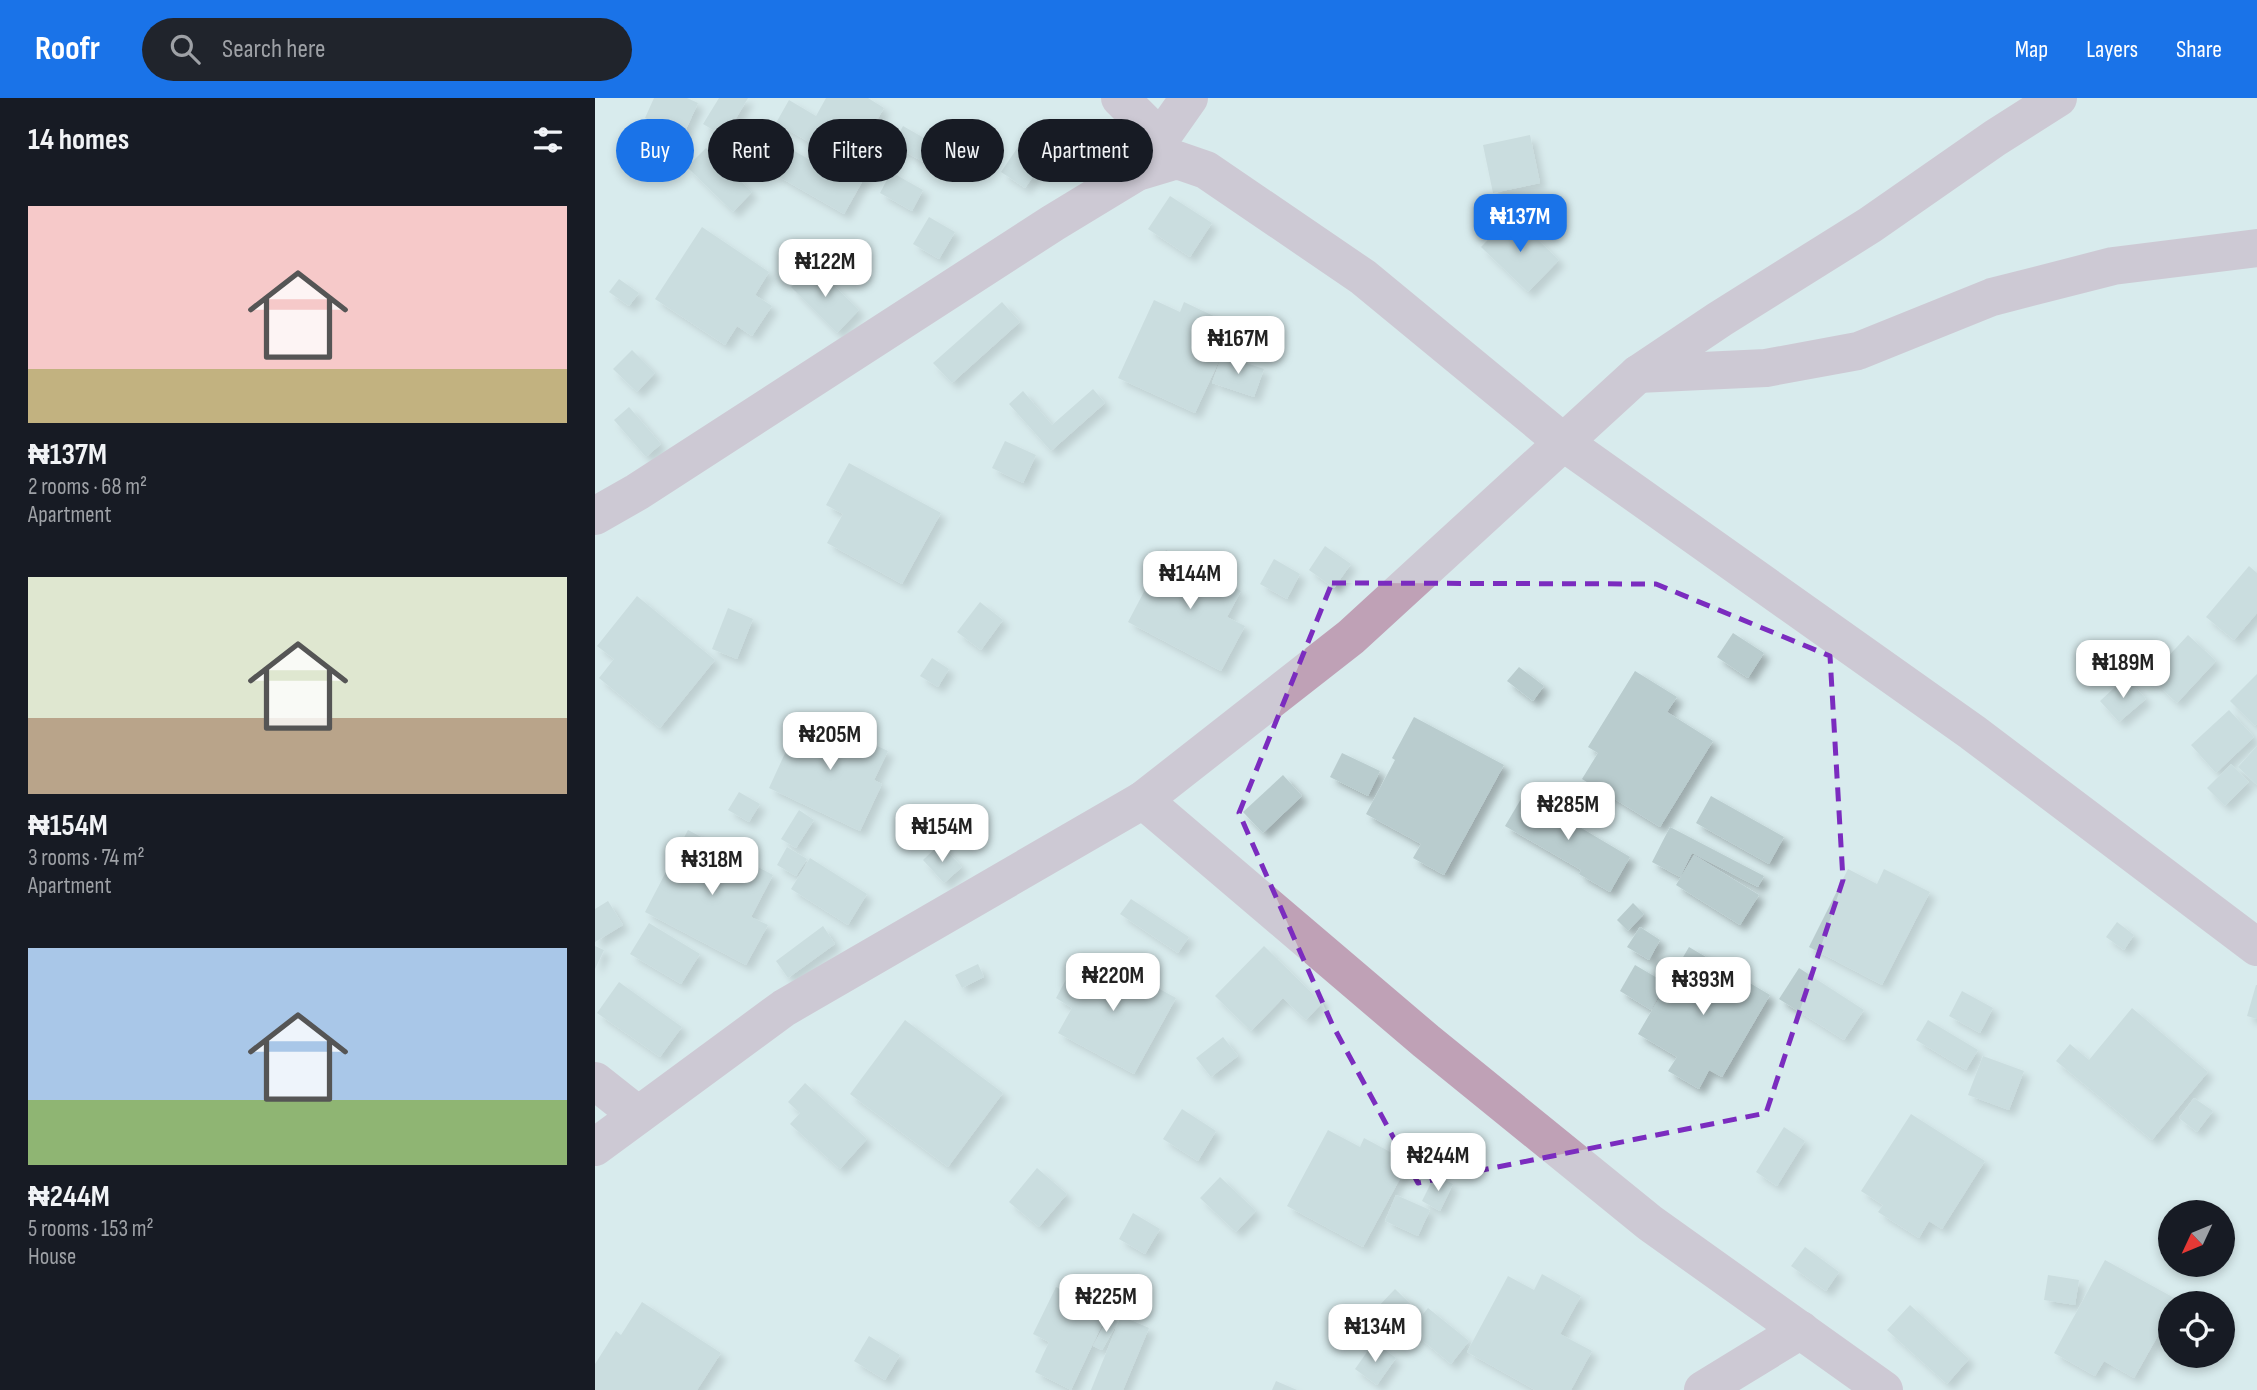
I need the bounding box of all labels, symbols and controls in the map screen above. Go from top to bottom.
search box [142,18,632,81]
text: Roofr [35,29,100,69]
icon: search [166,30,204,68]
text: Search here [222,34,325,65]
text: Map [2015,35,2048,64]
text: Layers [2086,35,2138,64]
text: Share [2176,35,2222,64]
chip: Buy [616,119,694,182]
chip: Rent [708,119,794,182]
chip: Filters [808,119,907,182]
chip: New [921,119,1004,182]
chip: Apartment [1018,119,1153,182]
icon: filters [529,121,567,159]
text: 14 homes [28,122,129,158]
pin: ₦137M [1471,194,1569,254]
text: ₦137M [1490,203,1550,231]
pin: ₦122M [776,240,874,299]
text: ₦122M [795,248,855,276]
icon: home [235,252,361,378]
pin: ₦167M [1189,316,1287,376]
text: ₦167M [1207,325,1269,353]
text: ₦137M [28,437,107,473]
text: 2 rooms · 68 m² [28,473,147,501]
text: Apartment [28,501,112,529]
pin: ₦144M [1141,552,1239,611]
text: ₦144M [1159,560,1221,588]
icon: home [235,623,361,749]
pin: ₦189M [2074,640,2172,700]
text: ₦189M [2092,649,2154,677]
pin: ₦205M [781,712,879,772]
text: ₦205M [799,721,861,749]
pin: ₦285M [1519,782,1617,842]
text: ₦285M [1537,791,1599,819]
pin: ₦154M [893,804,991,864]
text: ₦154M [28,808,108,844]
text: ₦154M [911,813,973,841]
pin: ₦318M [663,838,761,897]
text: 3 rooms · 74 m² [28,844,145,872]
text: ₦318M [681,846,743,874]
text: Apartment [28,872,112,900]
pin: ₦220M [1064,954,1162,1013]
pin: ₦393M [1654,958,1752,1017]
text: ₦220M [1082,962,1144,990]
text: ₦393M [1672,966,1734,994]
icon: home [235,994,361,1120]
pin: ₦244M [1389,1134,1487,1193]
text: ₦244M [1407,1142,1469,1170]
text: ₦244M [28,1179,110,1215]
north arrow [2158,1200,2235,1278]
map controls [2158,1200,2235,1368]
text: 5 rooms · 153 m² [28,1215,154,1243]
text: House [28,1243,76,1271]
pin: ₦225M [1057,1274,1155,1334]
text: ₦225M [1075,1283,1137,1311]
button: locate [2158,1291,2235,1368]
pin: ₦134M [1326,1304,1424,1364]
text: ₦134M [1344,1313,1406,1341]

